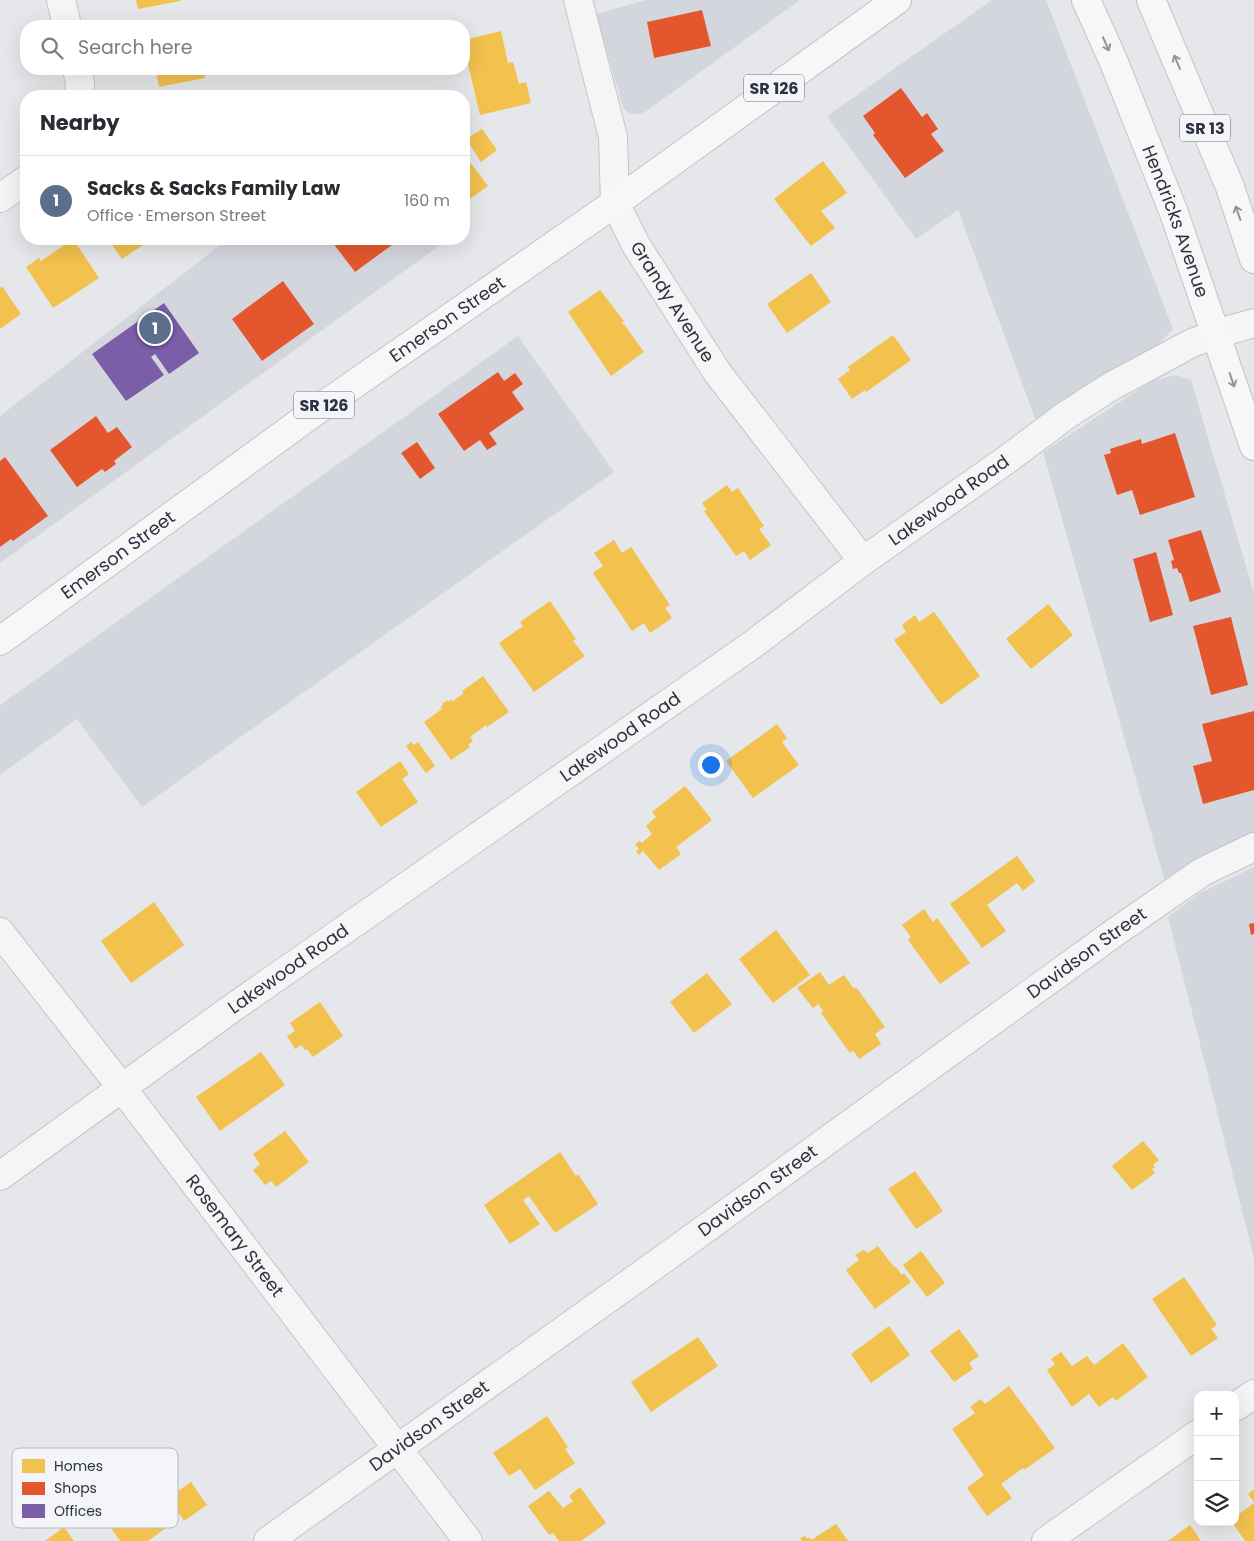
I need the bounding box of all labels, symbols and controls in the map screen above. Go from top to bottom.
search box [20,20,470,75]
icon: search [38,34,66,62]
text: Search here [78,34,192,61]
one-way arrow [1101,36,1111,51]
one-way arrow [1171,55,1181,70]
road number: SR 126 [744,75,804,102]
text: Nearby [40,108,120,137]
road number: SR 13 [1180,115,1230,142]
street label: Hendricks Avenue [1136,141,1215,301]
text: Sacks & Sacks Family Law [87,175,340,202]
text: 1 [53,189,59,212]
text: 160 m [404,189,450,212]
text: Office · Emerson Street [87,204,266,227]
one-way arrow [1233,205,1242,221]
street label: Grandy Avenue [625,236,721,367]
street label: Emerson Street [384,270,510,368]
pin: 1 [139,309,171,347]
one-way arrow [1228,372,1237,387]
road number: SR 126 [294,392,354,418]
street label: Lakewood Road [883,449,1014,551]
street label: Emerson Street [55,505,180,605]
street label: Lakewood Road [555,686,685,787]
your location [698,752,724,778]
street label: Davidson Street [1022,901,1151,1004]
street label: Lakewood Road [223,918,353,1019]
street label: Davidson Street [693,1139,822,1242]
street label: Rosemary Street [180,1169,290,1302]
street label: Davidson Street [364,1374,494,1477]
map controls [1194,1391,1239,1526]
button: + [1194,1391,1239,1436]
button: − [1194,1436,1239,1481]
legend [12,1448,178,1528]
text: Homes [54,1456,103,1476]
text: Shops [54,1478,97,1498]
button: layers [1194,1481,1239,1526]
text: Offices [54,1501,102,1521]

